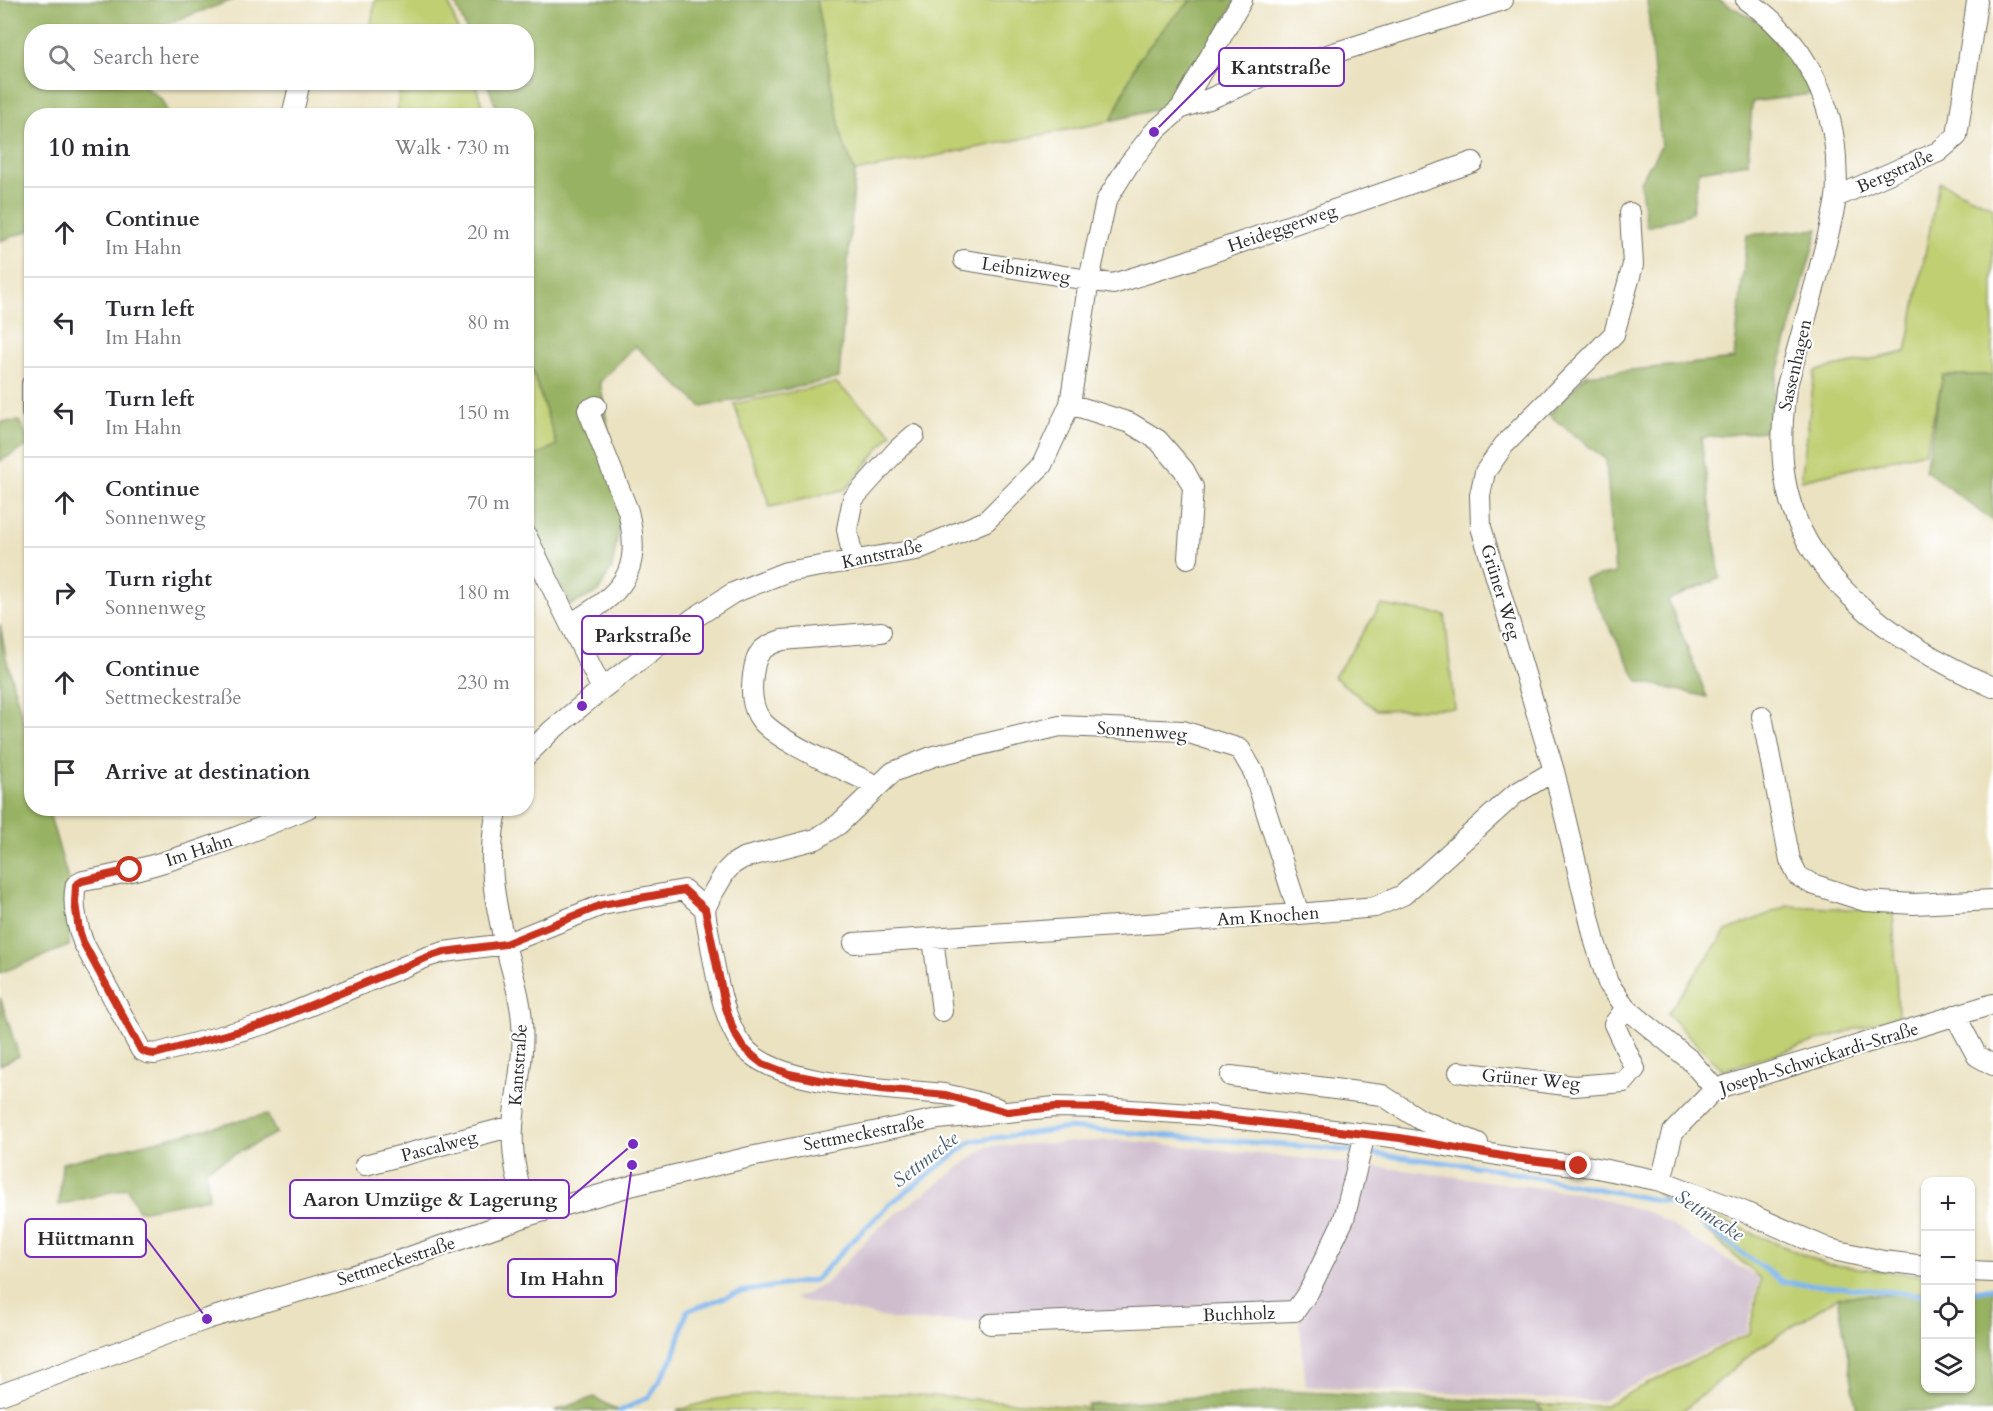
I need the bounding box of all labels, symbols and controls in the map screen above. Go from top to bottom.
search box [24,24,534,90]
icon: search [45,41,78,74]
text: Search here [93,42,200,72]
callout: Kantstraße [1219,48,1344,86]
text: Kantstraße [1231,54,1331,81]
text: 10 min [48,130,131,165]
text: Walk · 730 m [395,134,510,161]
street label: Bergstraße [1853,143,1938,200]
street label: Heideggerweg [1224,198,1341,259]
text: Continue [105,204,200,234]
icon: ahead [48,216,81,249]
text: 20 m [467,219,510,246]
text: Im Hahn [105,234,182,261]
street label: Leibnizweg [980,251,1073,290]
text: Turn left [105,294,194,324]
icon: left [48,306,81,339]
text: 80 m [467,309,510,336]
street label: Sassenhagen [1773,316,1818,413]
text: Im Hahn [105,324,182,351]
text: Turn left [105,384,194,414]
icon: left [48,396,81,429]
text: 150 m [457,399,510,426]
text: Im Hahn [105,414,182,441]
text: Continue [105,474,200,504]
icon: ahead [48,486,81,519]
text: 70 m [467,489,510,516]
text: Sonnenweg [105,504,205,531]
street label: Kantstraße [839,534,925,575]
street label: Grüner Weg [1474,541,1527,644]
text: Turn right [105,564,212,594]
icon: right [48,576,81,609]
text: 180 m [457,579,510,606]
text: Sonnenweg [105,594,205,621]
callout: Parkstraße [582,616,703,654]
text: Parkstraße [594,622,692,649]
text: Continue [105,654,200,684]
icon: ahead [48,666,81,699]
text: 230 m [457,669,510,696]
text: Settmeckestraße [105,684,242,711]
street label: Sonnenweg [1096,716,1189,747]
icon: arrive [48,756,81,789]
text: Arrive at destination [105,757,310,787]
street label: Im Hahn [162,828,237,873]
route start [116,856,142,882]
street label: Am Knochen [1216,900,1321,933]
street label: Joseph-Schwickardi-Straße [1714,1016,1922,1102]
street label: Kantstraße [503,1023,534,1107]
street label: Grüner Weg [1481,1063,1582,1096]
street label: Settmeckestraße [801,1109,927,1157]
street label: Pascalweg [398,1124,481,1169]
water label: Settmecke [887,1125,964,1194]
route end [1565,1152,1591,1178]
map controls [1921,1177,1975,1393]
button: + [1921,1177,1975,1231]
callout: Aaron Umzüge & Lagerung [290,1180,569,1218]
water label: Settmecke [1670,1183,1750,1248]
text: Aaron Umzüge & Lagerung [303,1186,557,1213]
callout: Hüttmann [25,1219,146,1257]
text: Hüttmann [37,1225,135,1252]
street label: Settmeckestraße [334,1231,458,1292]
button: − [1921,1231,1975,1285]
callout: Im Hahn [508,1259,616,1297]
text: Im Hahn [520,1265,604,1292]
button: locate [1921,1285,1975,1339]
street label: Buchholz [1202,1301,1276,1328]
button: layers [1921,1339,1975,1393]

